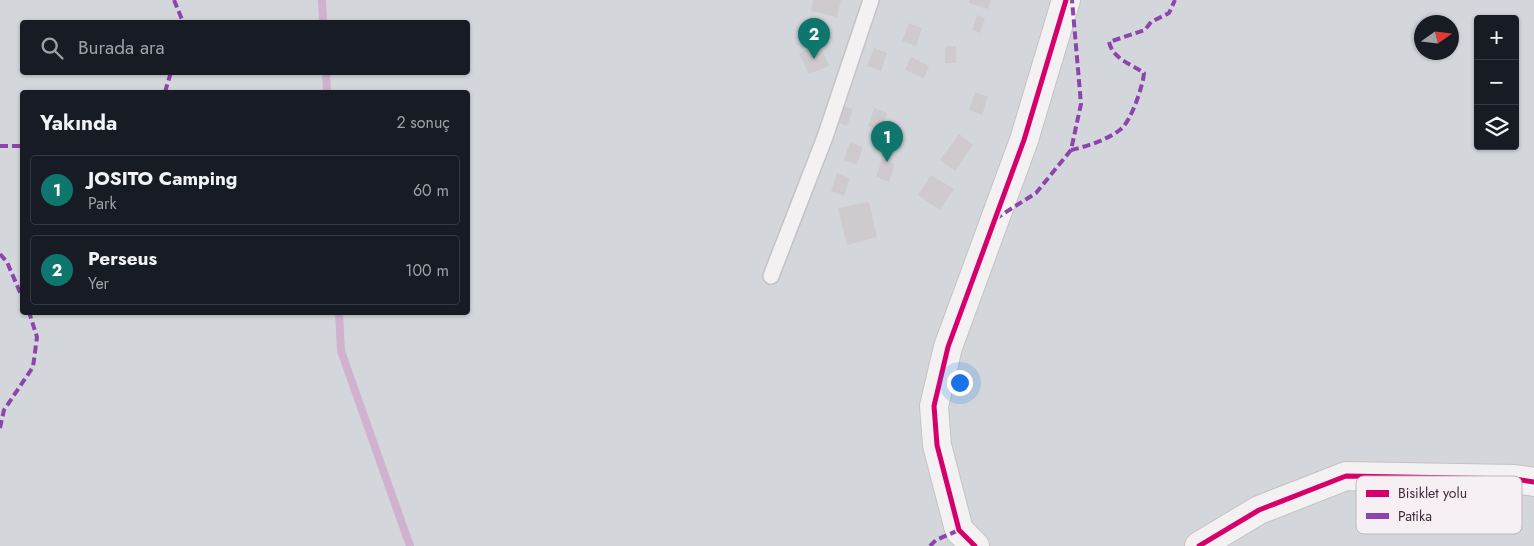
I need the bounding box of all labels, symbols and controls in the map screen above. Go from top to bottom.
north arrow [1414,15,1459,60]
map controls [1474,15,1519,150]
button: + [1474,15,1519,60]
pin: 2 [798,18,830,59]
search box [20,20,470,75]
icon: search [38,34,66,62]
text: Burada ara [78,34,165,61]
button: − [1474,60,1519,105]
button: layers [1474,105,1519,150]
text: Yakında [40,108,117,138]
text: 2 sonuç [396,111,450,134]
pin: 1 [871,121,903,162]
text: JOSITO Camping [88,165,237,192]
text: 1 [53,179,61,202]
text: 60 m [413,179,449,202]
text: Park [88,192,117,215]
text: Perseus [88,245,157,272]
text: 2 [52,259,62,282]
text: 100 m [405,259,449,282]
text: Yer [88,272,109,295]
your location [947,370,973,396]
legend [1356,476,1522,534]
text: Bisiklet yolu [1398,483,1467,503]
text: Patika [1398,506,1432,526]

